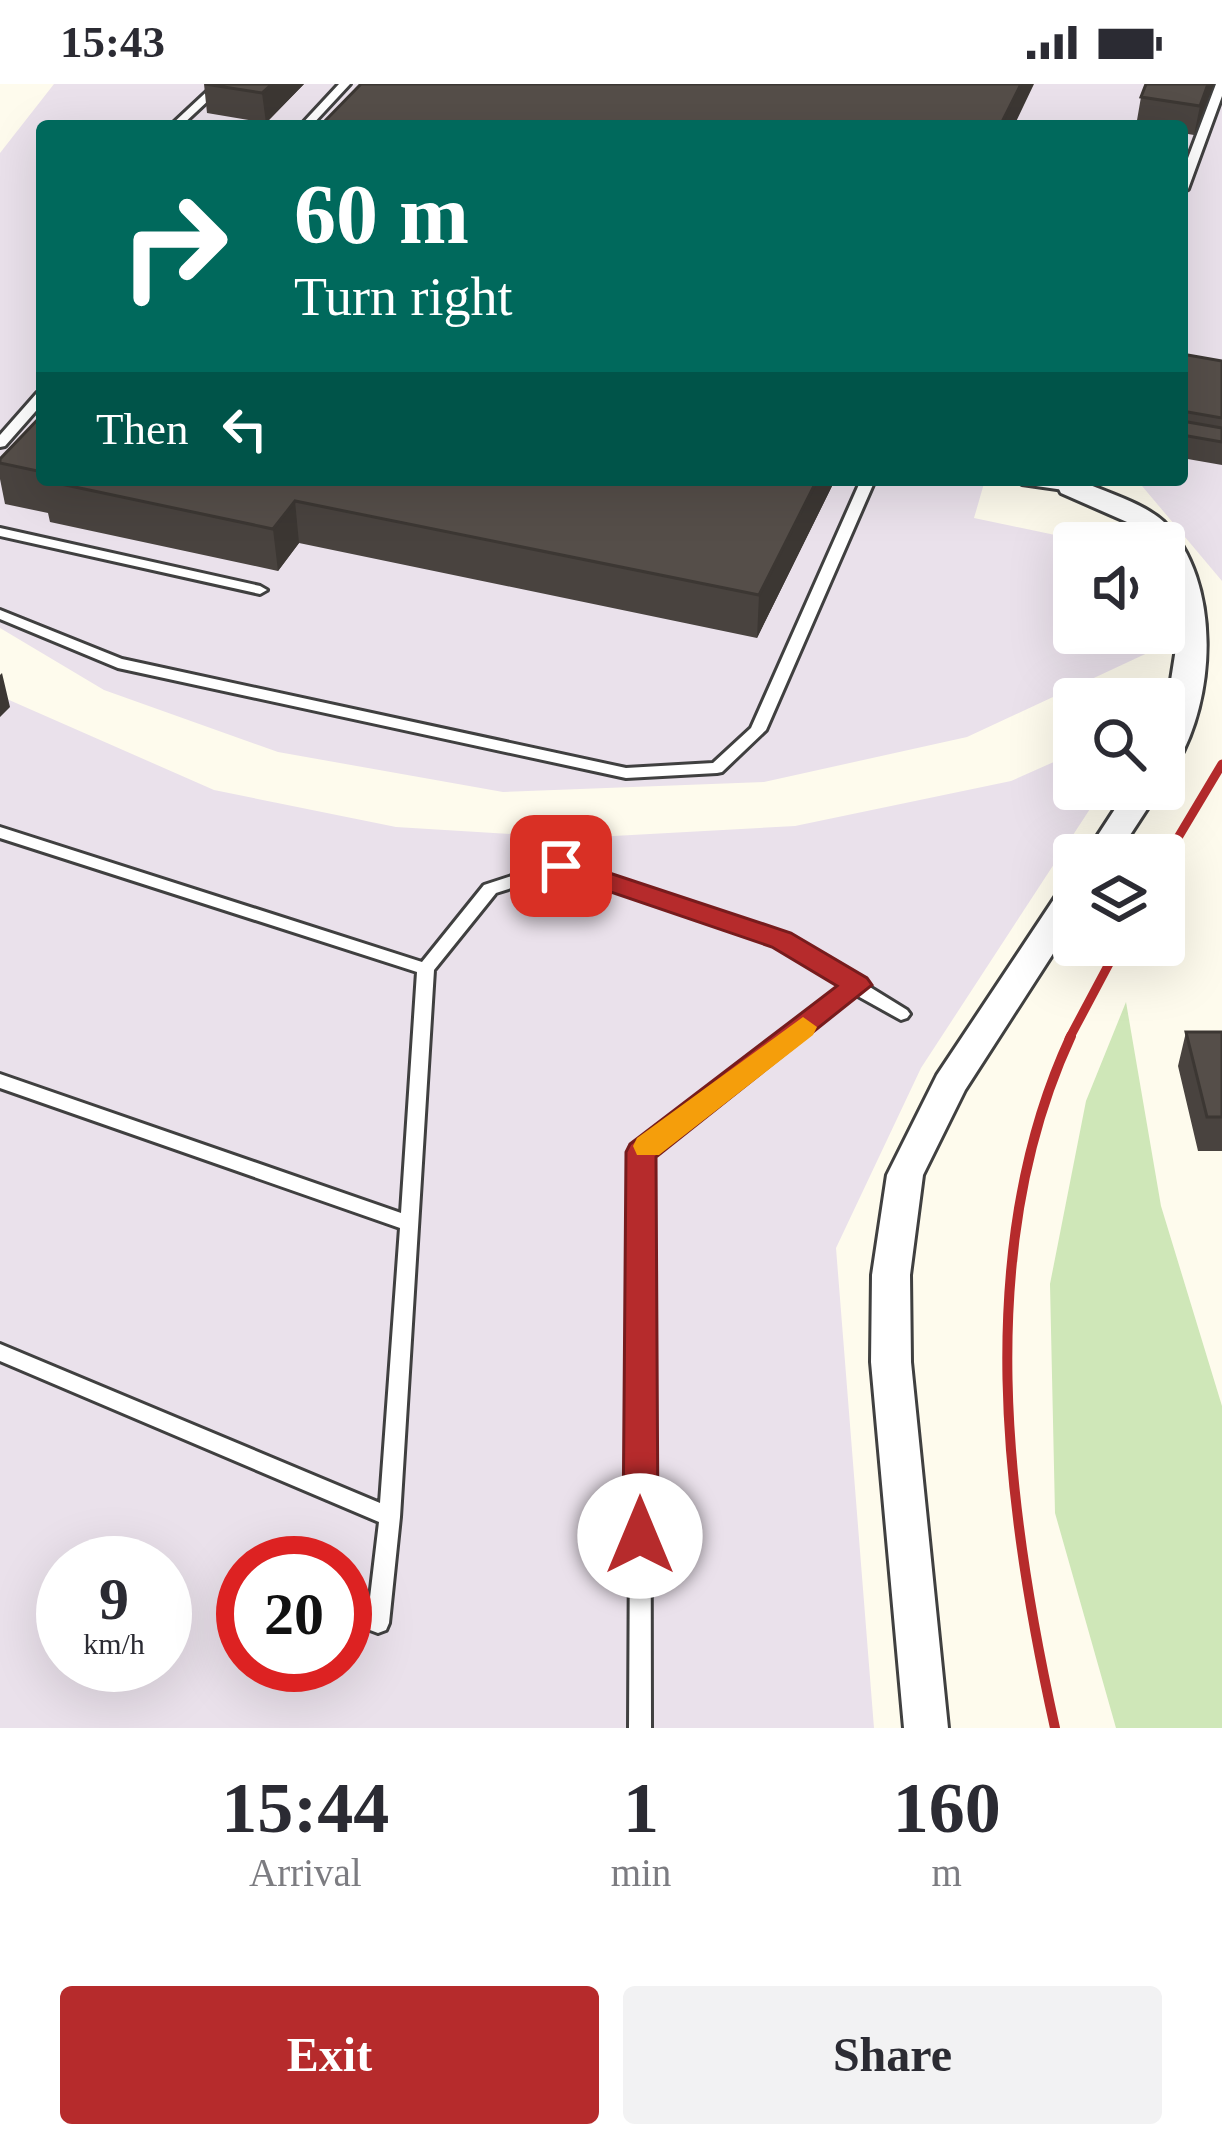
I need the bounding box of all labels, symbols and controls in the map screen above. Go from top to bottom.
text: 15:43 [60,17,165,67]
icon: right [96,168,252,324]
text: 60 m [294,168,469,261]
text: Turn right [294,267,513,327]
icon: left [212,396,278,462]
text: Then [96,404,188,454]
map controls [1053,522,1185,966]
button: sound [1053,522,1185,654]
button: search [1053,678,1185,810]
pin [510,815,612,917]
icon: arrive [528,833,594,899]
button: layers [1053,834,1185,966]
position arrow [577,1473,703,1599]
speed limit sign: 20 [216,1536,372,1692]
text: 9 [99,1566,129,1632]
text: km/h [83,1627,145,1660]
text: 15:44 [221,1768,389,1848]
text: 1 [623,1768,659,1848]
text: 160 [893,1768,1001,1848]
text: Arrival [249,1851,362,1894]
text: min [611,1851,671,1894]
text: m [931,1851,962,1894]
button: Exit [60,1986,599,2124]
button: Share [623,1986,1162,2124]

